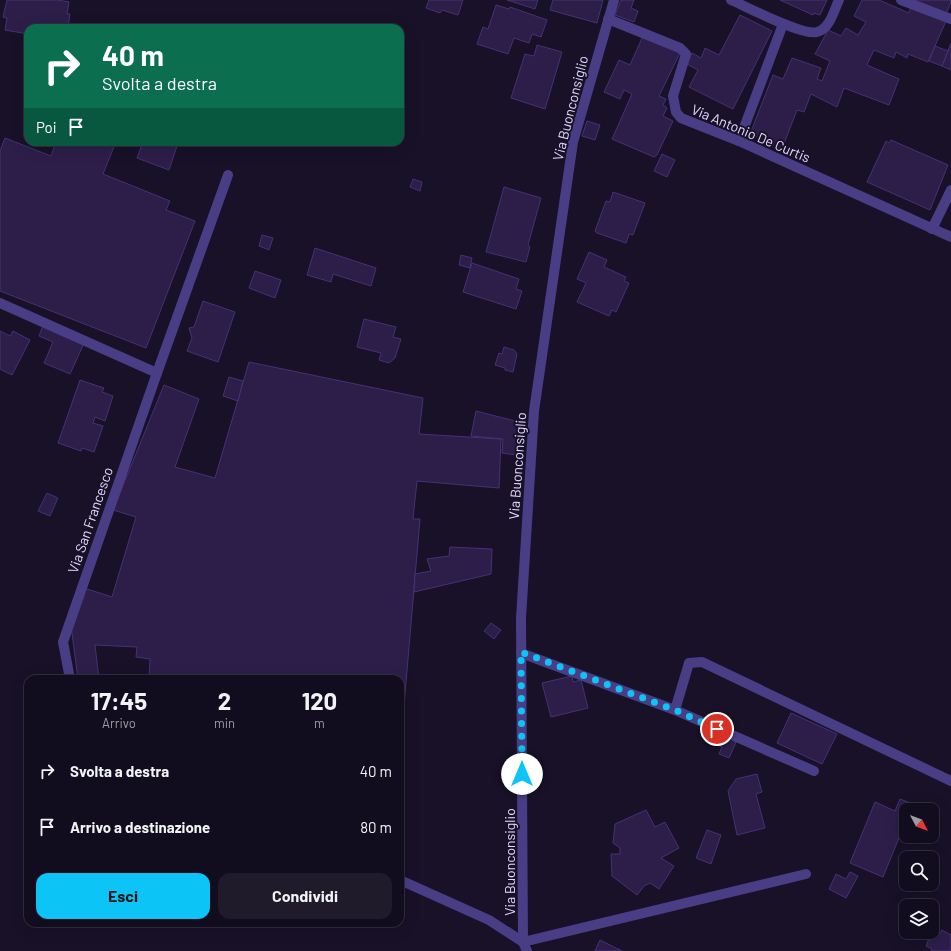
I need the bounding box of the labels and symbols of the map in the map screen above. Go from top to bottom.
street label: Via Buonconsiglio [549,54,591,162]
street label: Via Antonio De Curtis [689,100,813,166]
street label: Via Buonconsiglio [505,412,529,520]
street label: Via San Francesco [64,465,116,575]
pin [700,712,734,746]
position arrow [501,753,543,795]
north arrow [899,803,939,843]
street label: Via Buonconsiglio [501,808,518,916]

